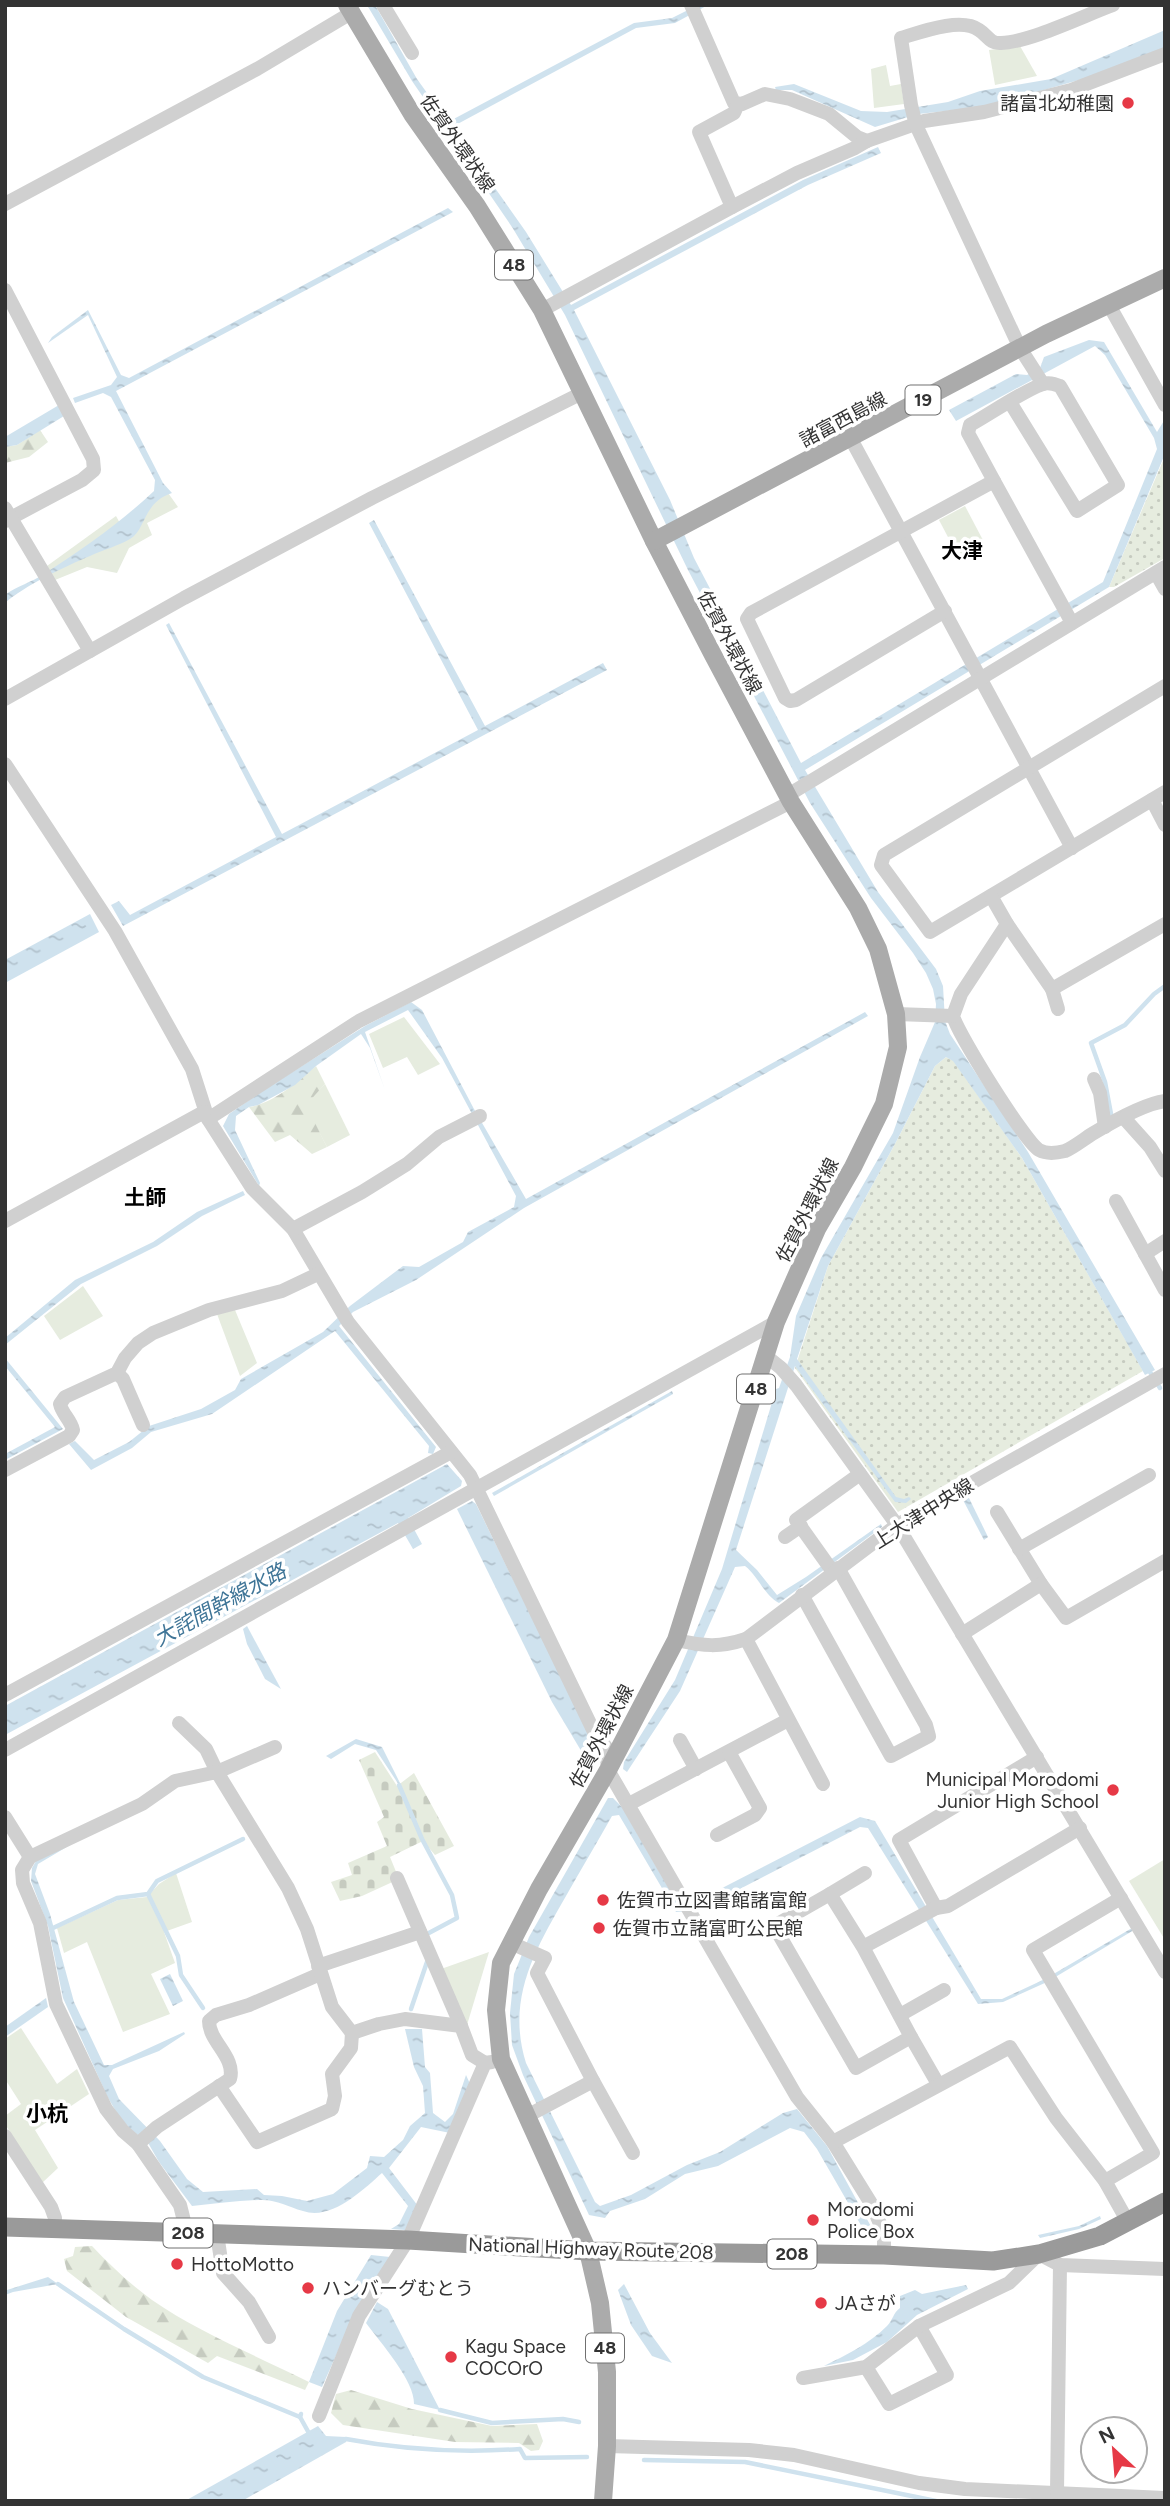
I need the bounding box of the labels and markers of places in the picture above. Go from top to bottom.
place label: 諸富北幼稚園 [1000,92,1114,115]
marker: 諸富北幼稚園 [1120,95,1136,111]
place label: Municipal Morodomi Junior High School [926,1768,1099,1813]
marker: Municipal Morodomi Junior High School [1105,1782,1121,1798]
place label: 佐賀市立図書館諸富館 [617,1889,807,1912]
marker: 佐賀市立図書館諸富館 [595,1892,611,1908]
place label: 佐賀市立諸富町公民館 [613,1917,803,1940]
marker: 佐賀市立諸富町公民館 [591,1920,607,1936]
place label: Morodomi Police Box [827,2198,914,2243]
marker: Morodomi Police Box [805,2212,821,2228]
place label: HottoMotto [191,2253,294,2276]
marker: HottoMotto [169,2256,185,2272]
place label: ハンバーグむとう [322,2277,474,2300]
marker: ハンバーグむとう [300,2280,316,2296]
place label: JAさが [835,2292,896,2315]
marker: JAさが [813,2295,829,2311]
place label: Kagu Space COCOrO [465,2335,566,2380]
marker: Kagu Space COCOrO [443,2349,459,2365]

